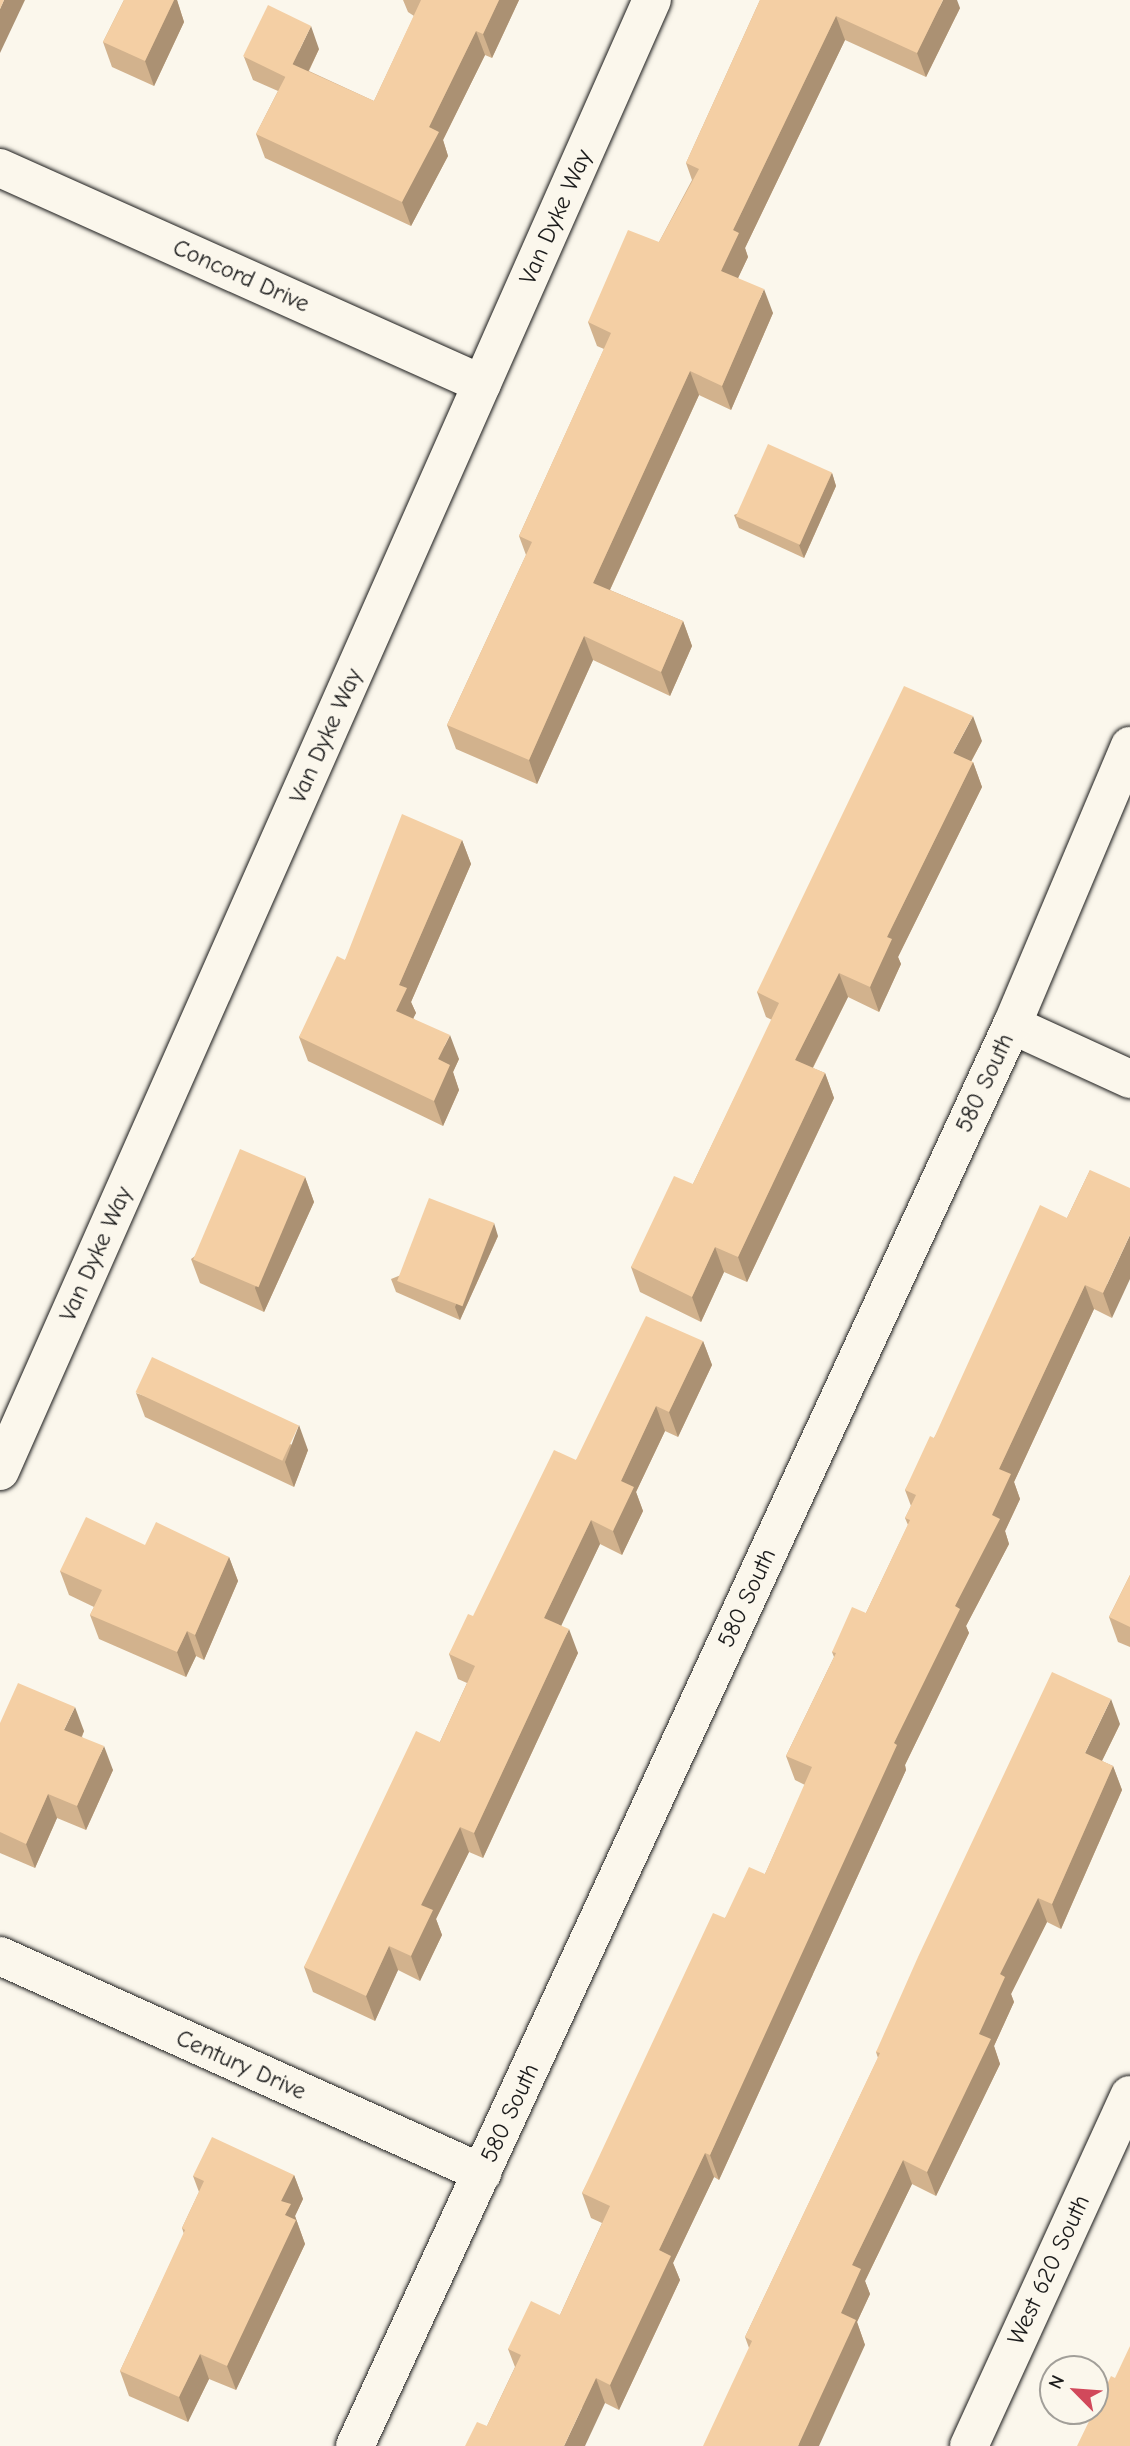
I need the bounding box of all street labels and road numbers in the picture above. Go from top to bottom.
street label: Van Dyke Way [513,145,599,289]
street label: Concord Drive [168,233,314,319]
street label: Van Dyke Way [283,664,369,808]
street label: 580 South [950,1029,1020,1137]
street label: Van Dyke Way [53,1182,139,1326]
street label: 580 South [712,1544,782,1652]
street label: Century Drive [172,2024,310,2106]
street label: 580 South [475,2059,545,2167]
street label: West 620 South [1002,2190,1096,2350]

